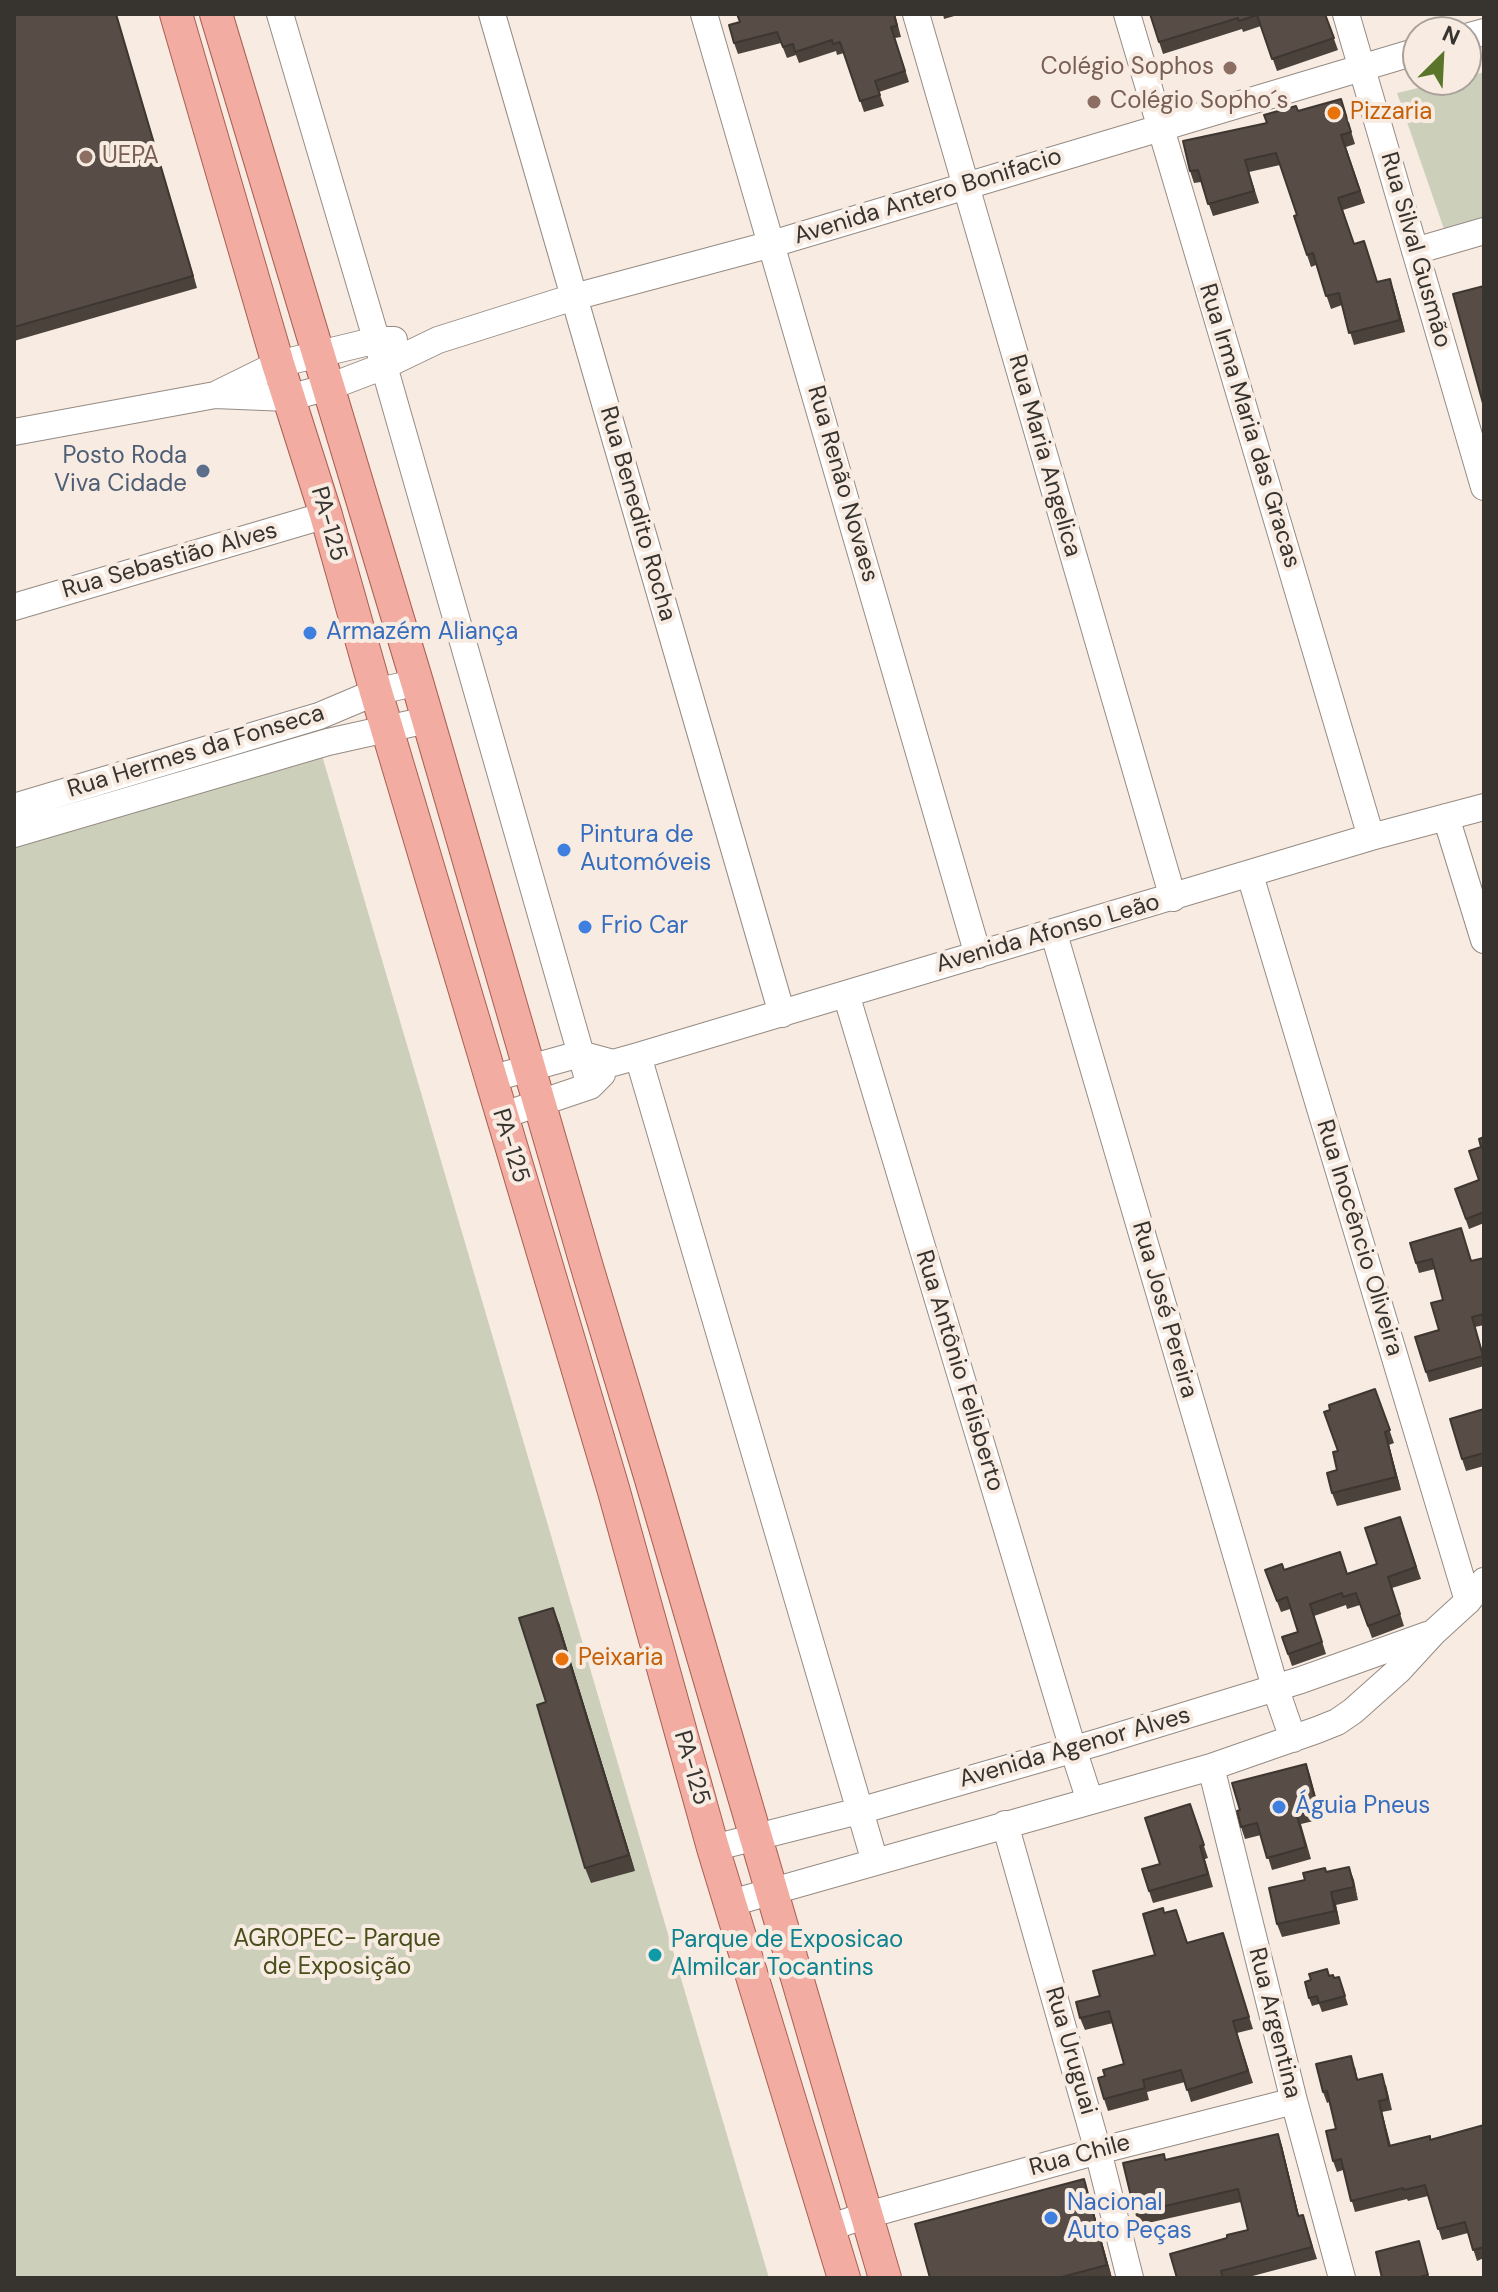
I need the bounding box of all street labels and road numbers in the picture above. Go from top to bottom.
street label: Avenida Antero Bonifacio [791,143,1065,251]
street label: Rua Silval Gusmão [1373,149,1457,351]
street label: Rua Irma Maria das Gracas [1192,280,1306,572]
street label: Rua Maria Angelica [1001,352,1087,560]
street label: Rua Renão Novaes [800,382,884,586]
street label: Rua Benedito Rocha [593,403,681,625]
street label: PA-125 [304,484,352,564]
street label: Rua Sebastião Alves [59,516,281,606]
street label: Rua Hermes da Fonseca [64,699,328,805]
street label: Avenida Afonso Leão [933,888,1163,980]
street label: PA-125 [485,1105,535,1187]
street label: Rua Inocêncio Oliveira [1309,1116,1409,1360]
street label: Rua José Pereira [1125,1218,1203,1402]
street label: Rua Antônio Felisberto [909,1247,1009,1495]
street label: Avenida Agenor Alves [956,1701,1194,1795]
street label: PA-125 [667,1728,715,1808]
street label: Rua Argentina [1241,1945,1307,2101]
street label: Rua Uruguai [1038,1984,1102,2118]
street label: Rua Chile [1026,2129,1134,2183]

